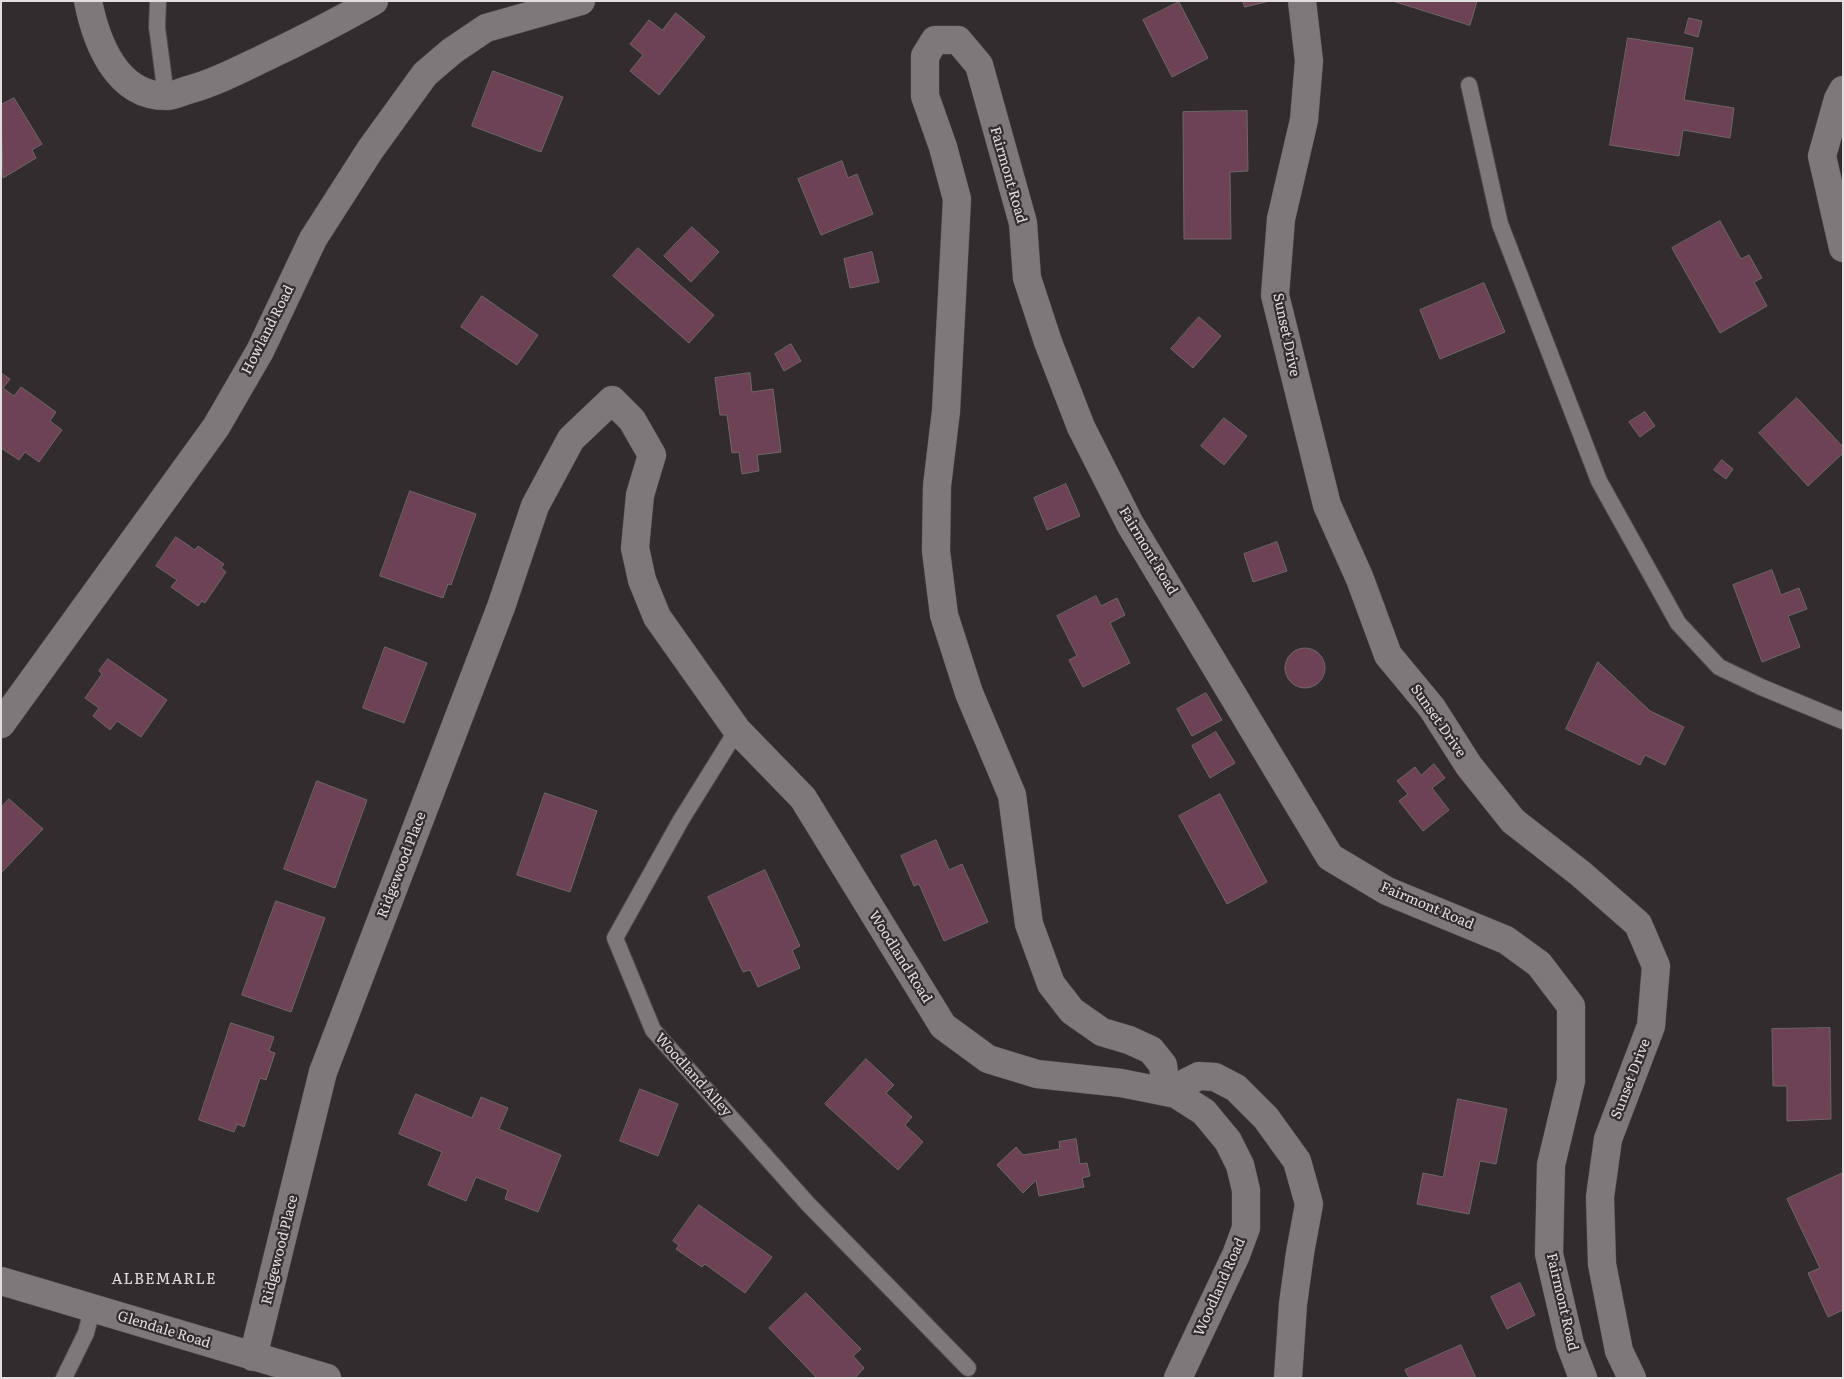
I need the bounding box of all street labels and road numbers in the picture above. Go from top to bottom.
street label: Fairmont Road [986,125,1030,225]
street label: Howland Road [238,283,298,377]
street label: Sunset Drive [1269,292,1303,378]
street label: Fairmont Road [1115,504,1181,598]
street label: Sunset Drive [1407,681,1469,761]
street label: Ridgewood Place [374,810,430,920]
street label: Fairmont Road [1378,879,1476,933]
street label: Woodland Road [865,908,935,1006]
street label: Woodland Alley [651,1030,735,1120]
street label: Sunset Drive [1608,1036,1654,1122]
street label: Ridgewood Place [258,1193,302,1307]
street label: Woodland Road [1191,1235,1249,1339]
street label: Fairmont Road [1543,1252,1581,1352]
street label: Glendale Road [116,1308,212,1352]

